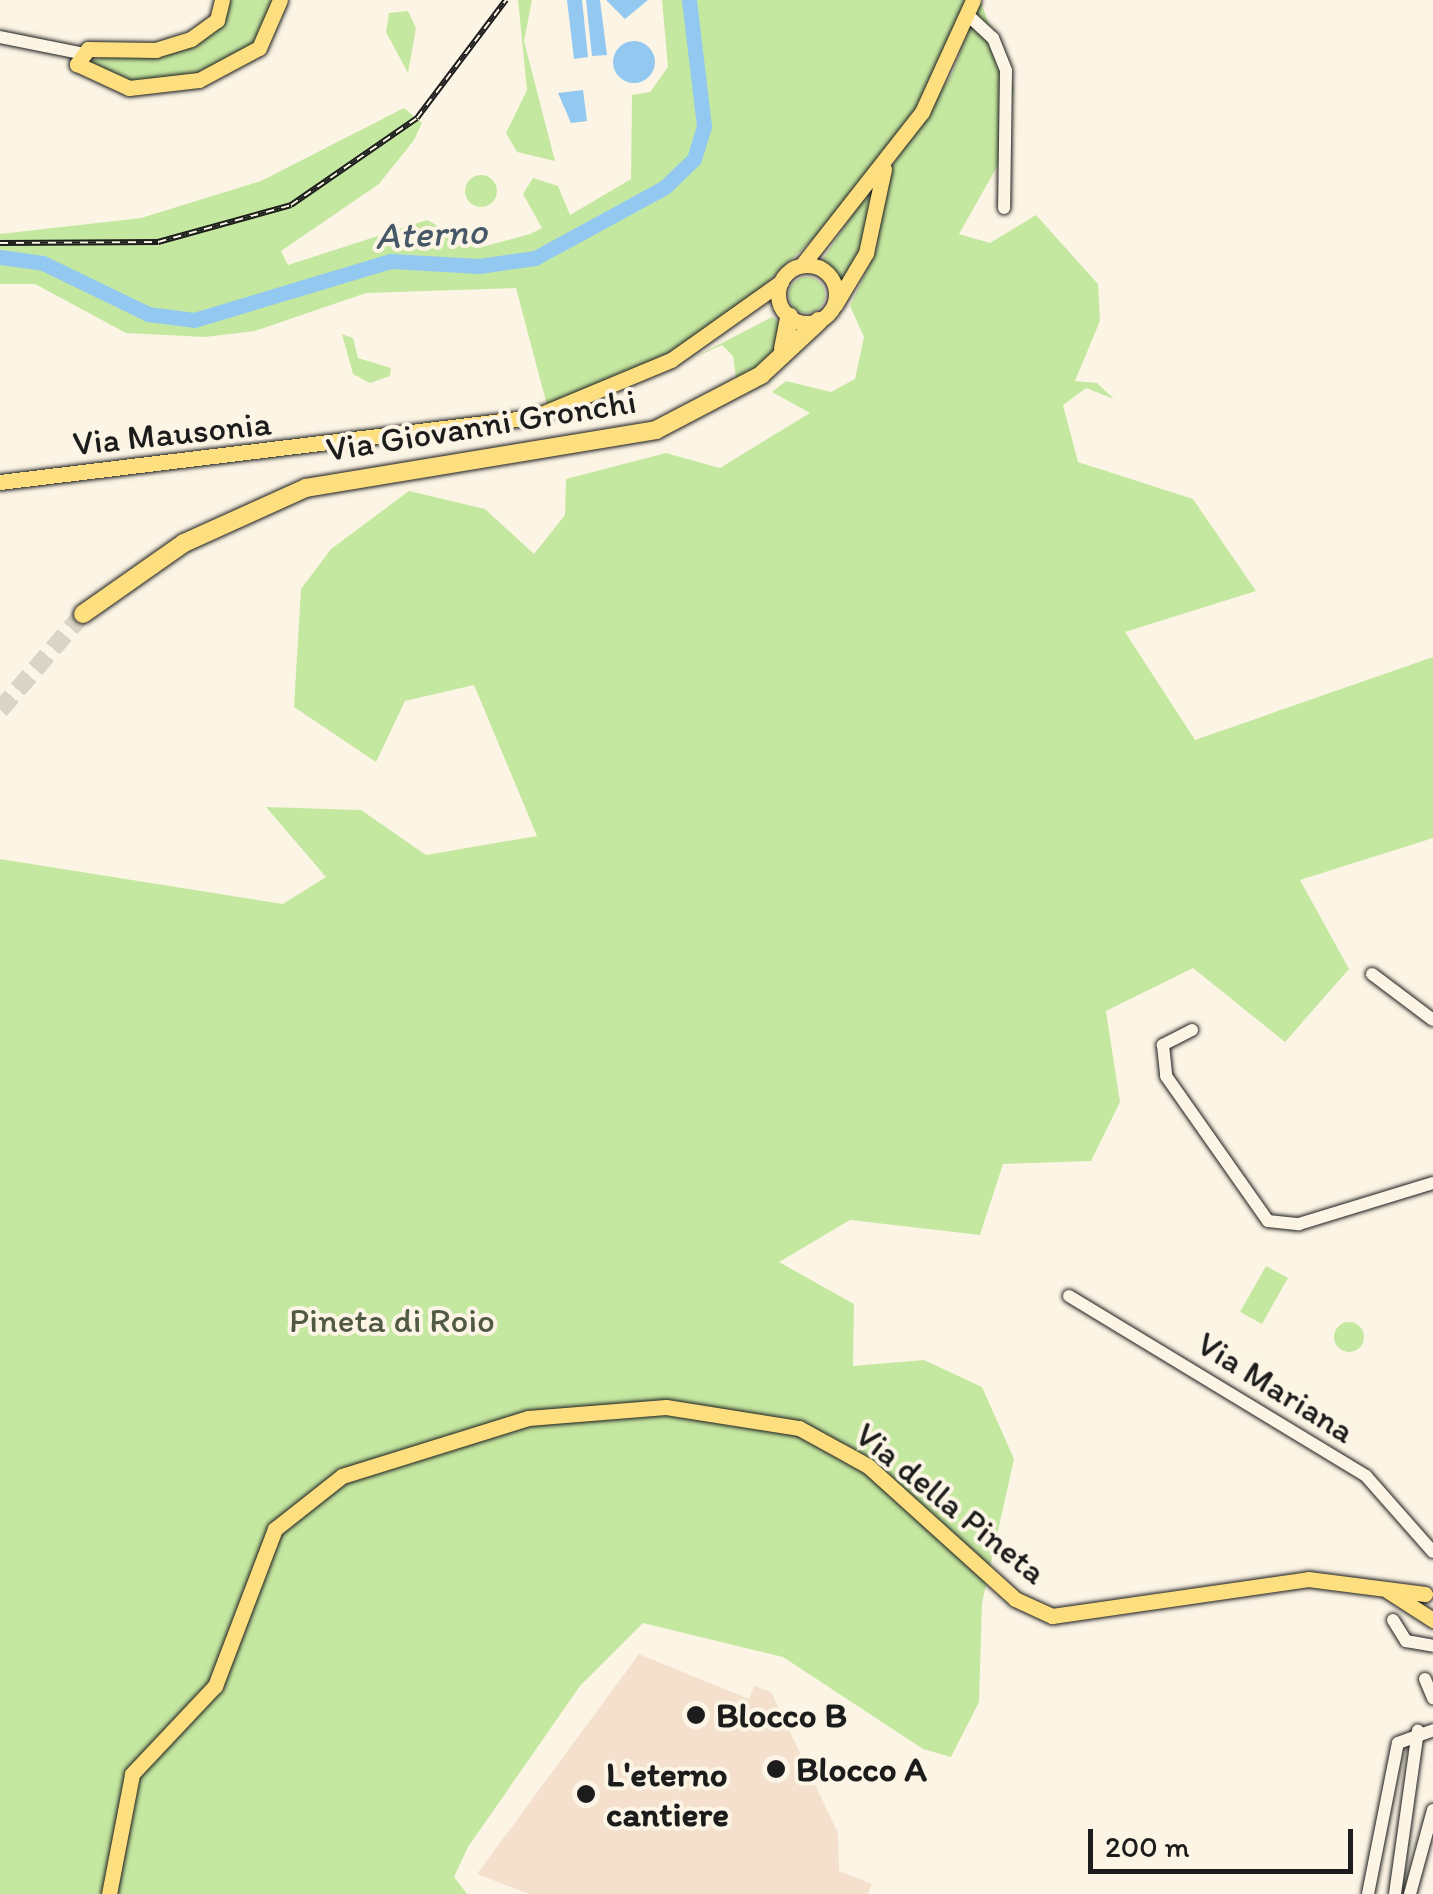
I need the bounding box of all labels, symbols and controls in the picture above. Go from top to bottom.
water label: Aterno [374,208,488,260]
street label: Via Giovanni Gronchi [323,380,639,470]
street label: Via Mausonia [71,402,273,464]
park label: Pineta di Roio [289,1299,495,1341]
street label: Via Mariana [1189,1322,1363,1452]
street label: Via della Pineta [848,1414,1054,1592]
place label: Blocco B [716,1694,847,1736]
marker: Blocco B [685,1704,707,1726]
place label: Blocco A [796,1748,927,1790]
place label: L'eterno cantiere [606,1753,729,1835]
marker: Blocco A [765,1758,787,1780]
marker: L'eterno cantiere [575,1783,597,1805]
scale bar [1093,1809,1358,1871]
text: 200 m [1105,1828,1190,1865]

